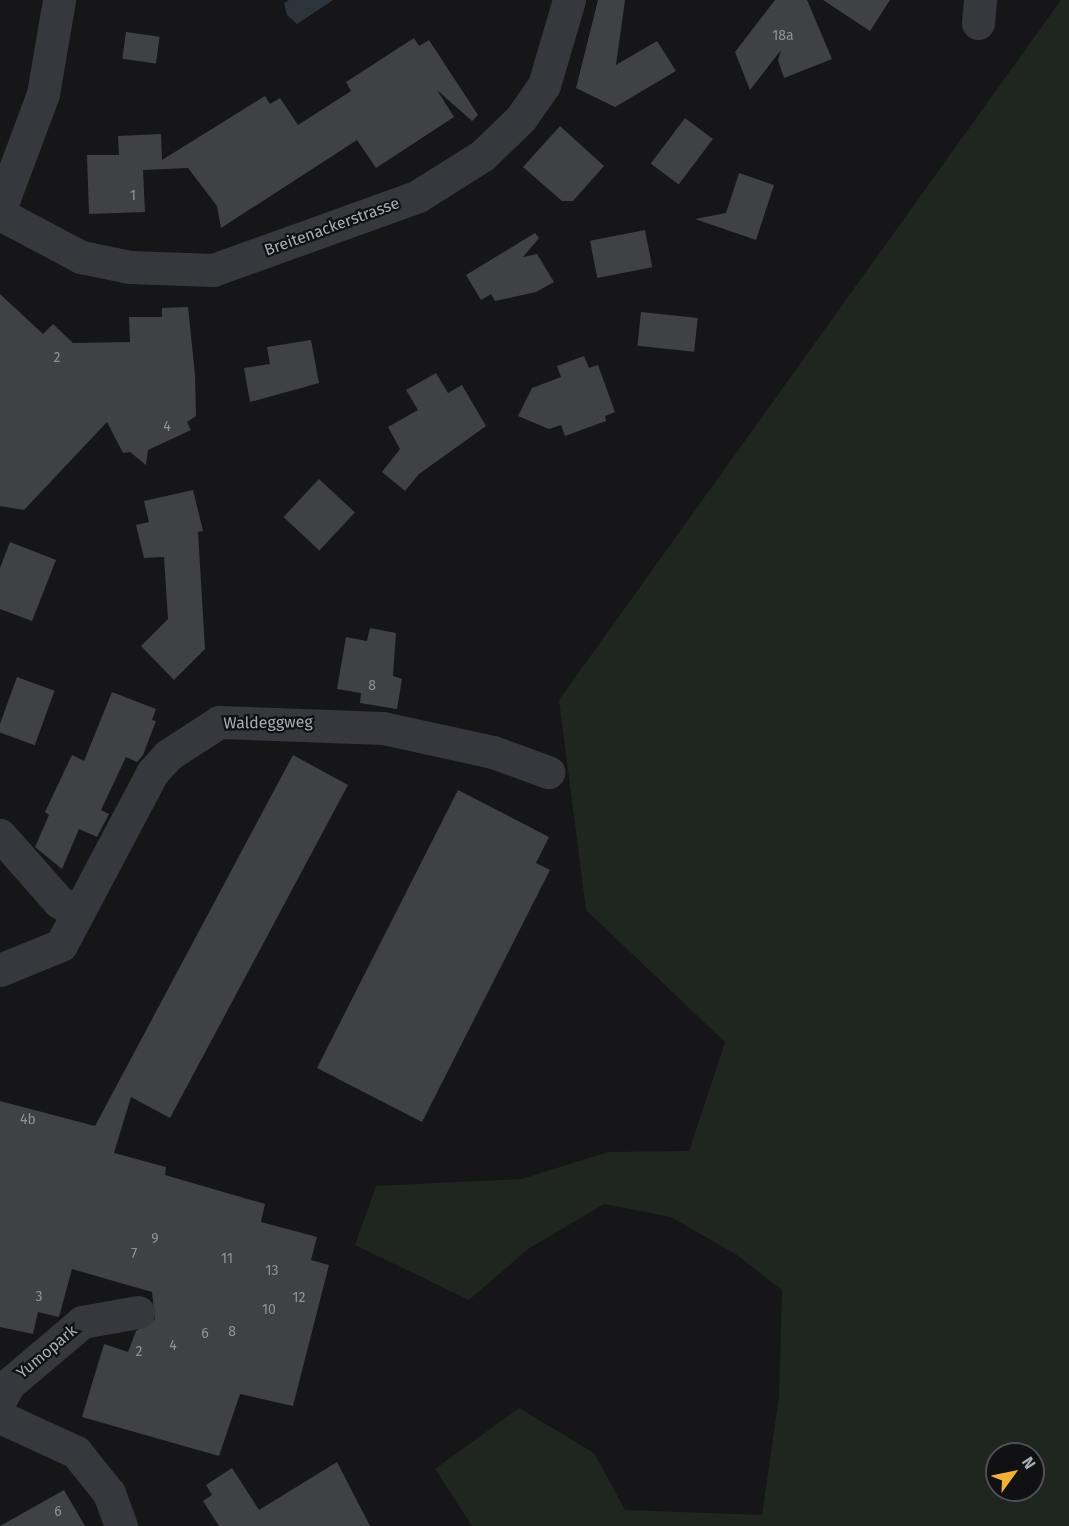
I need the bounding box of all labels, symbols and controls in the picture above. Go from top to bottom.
house number: 18a [772,28,794,44]
house number: 1 [130,188,136,204]
street label: Breitenackerstrasse [262,194,402,260]
house number: 2 [54,350,60,366]
house number: 4 [163,419,171,435]
house number: 8 [368,678,376,694]
street label: Waldeggweg [223,713,313,733]
house number: 4b [20,1112,36,1128]
house number: 9 [151,1231,159,1247]
house number: 7 [131,1246,137,1262]
house number: 11 [221,1251,233,1267]
house number: 13 [265,1263,279,1279]
house number: 3 [36,1289,42,1305]
house number: 12 [293,1290,305,1306]
house number: 10 [262,1302,276,1318]
street label: Yumopark [13,1321,81,1383]
house number: 8 [228,1324,236,1340]
house number: 6 [201,1326,209,1342]
house number: 4 [169,1338,177,1354]
house number: 2 [136,1344,142,1360]
north arrow [985,1442,1045,1502]
text: N [1018,1453,1040,1473]
house number: 6 [54,1504,62,1520]

